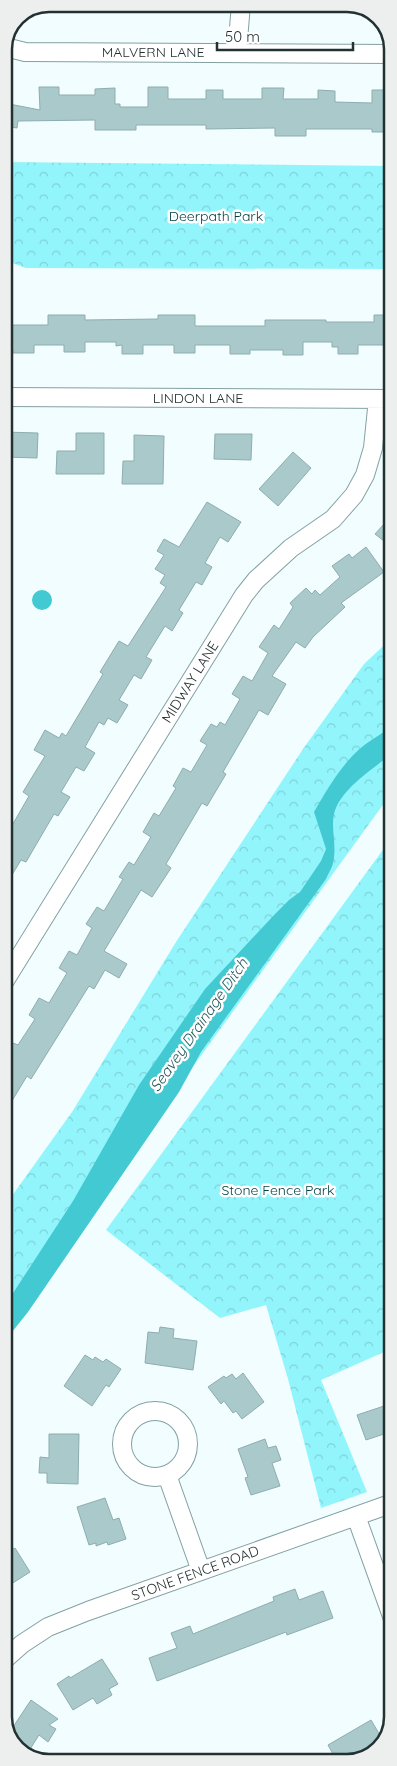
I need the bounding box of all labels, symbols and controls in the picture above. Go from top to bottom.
scale bar [217,20,353,52]
text: 50 m [225,27,260,46]
street label: MALVERN LANE [102,43,204,61]
park label: Deerpath Park [169,207,263,225]
street label: LINDON LANE [153,389,243,407]
street label: MIDWAY LANE [158,638,222,726]
water label: Seavey Drainage Ditch [145,954,252,1095]
park label: Stone Fence Park [221,1181,335,1199]
street label: STONE FENCE ROAD [129,1541,261,1605]

